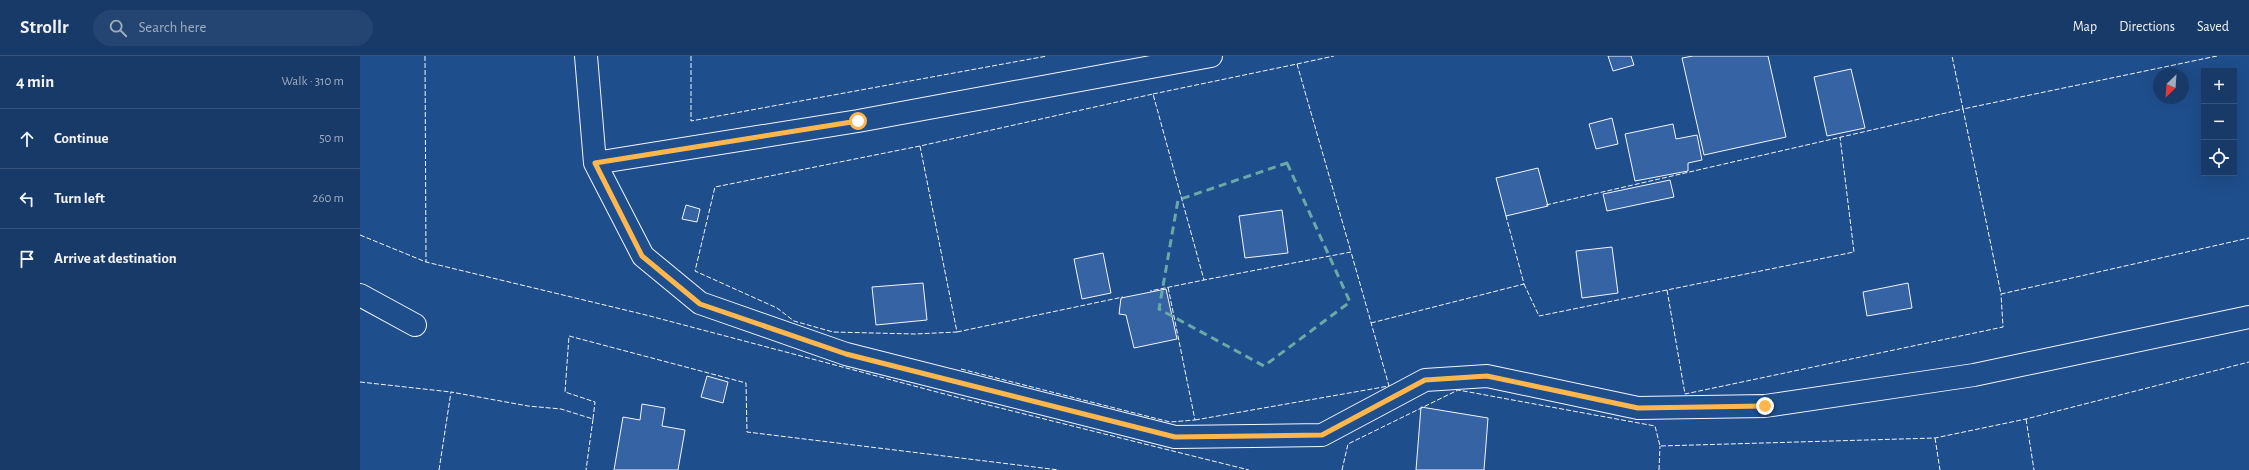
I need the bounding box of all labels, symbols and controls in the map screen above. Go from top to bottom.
search box [93,10,373,46]
icon: search [107,17,129,39]
text: Strollr [20,18,69,37]
text: Search here [139,20,206,35]
text: Map [2073,20,2097,34]
text: Directions [2119,20,2175,34]
text: Saved [2197,20,2229,34]
north arrow [2153,68,2189,104]
map controls [2201,68,2237,176]
button: + [2201,68,2237,104]
text: 4 min [16,73,54,90]
text: Walk · 310 m [281,75,344,88]
button: − [2201,104,2237,140]
route start [849,112,867,130]
icon: ahead [16,128,38,150]
text: Continue [54,131,109,146]
text: 50 m [319,132,344,145]
button: locate [2201,140,2237,176]
icon: left [16,188,38,210]
text: Turn left [54,191,105,206]
text: 260 m [313,192,344,205]
icon: arrive [16,248,38,270]
text: Arrive at destination [54,251,177,266]
route end [1756,397,1774,415]

